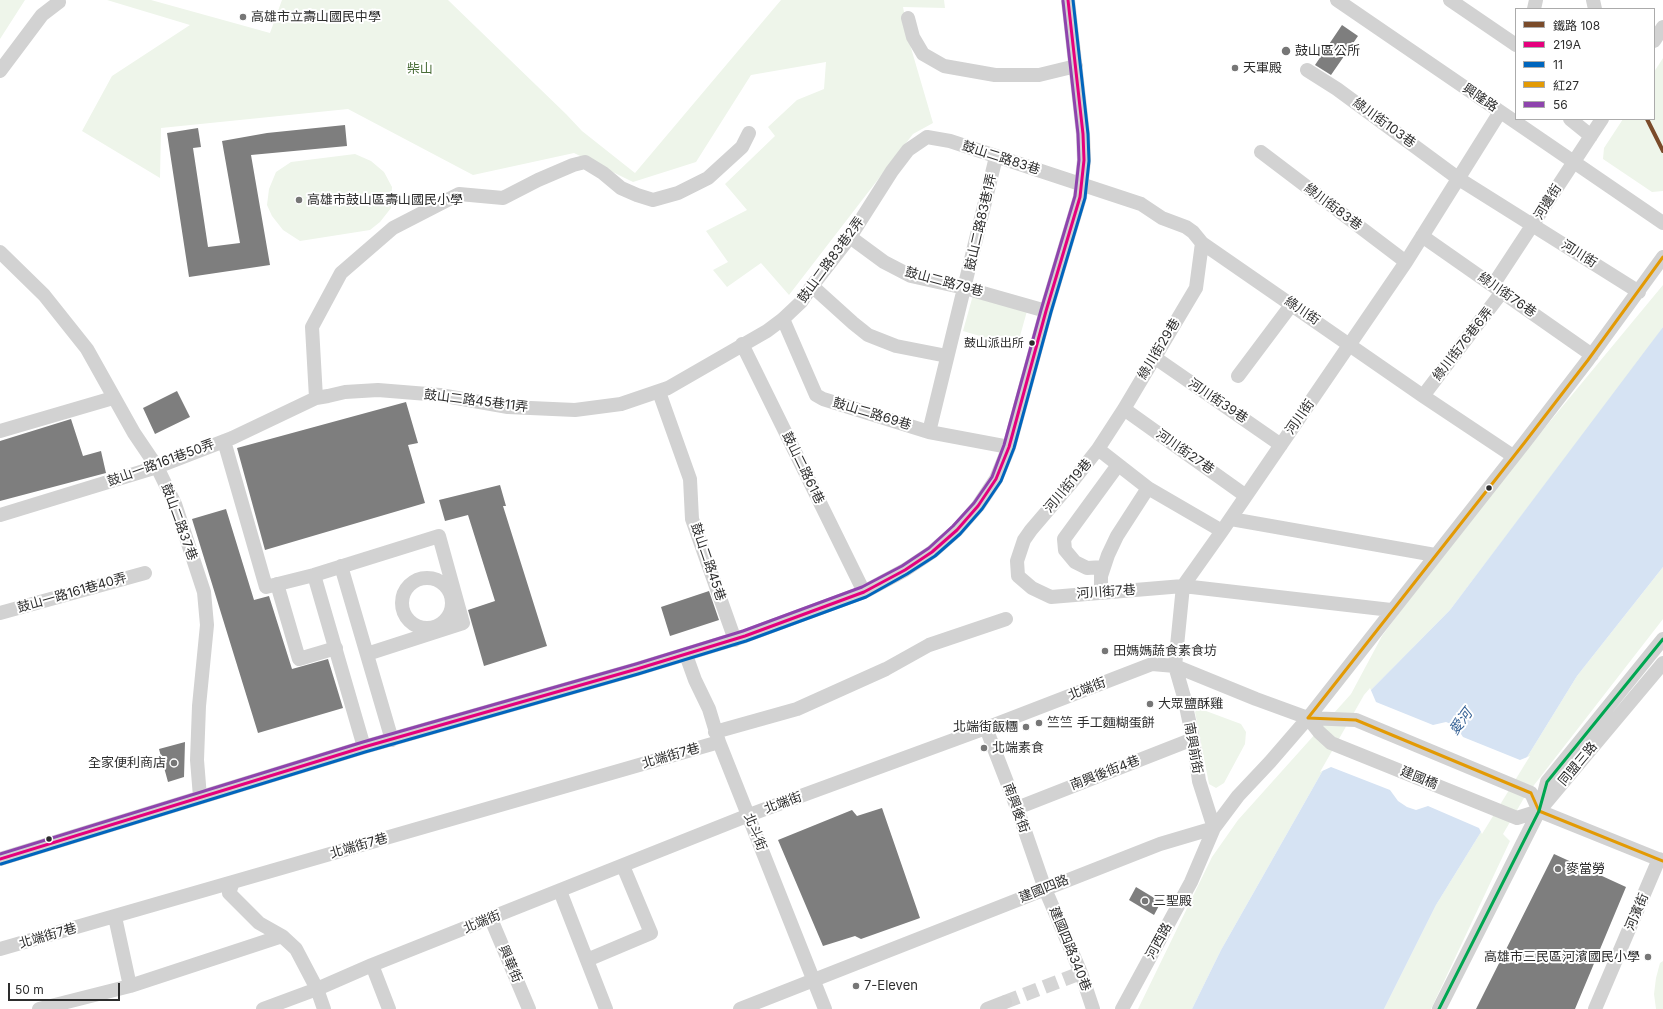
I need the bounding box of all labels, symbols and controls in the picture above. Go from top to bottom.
legend [1515,8,1655,120]
place label: 高雄市立壽山國民中學 [251,9,381,25]
marker: 高雄市立壽山國民中學 [238,12,248,22]
text: 鐵路 108 [1553,18,1600,33]
text: 219A [1553,37,1581,52]
place label: 鼓山區公所 [1295,43,1360,59]
marker: 鼓山區公所 [1280,45,1292,57]
text: 11 [1553,57,1563,72]
place label: 天軍殿 [1243,60,1282,76]
park label: 柴山 [407,61,433,77]
marker: 天軍殿 [1230,63,1240,73]
text: 紅27 [1553,78,1579,93]
street label: 興隆路 [1459,81,1501,115]
street label: 綠川街103巷 [1350,95,1418,151]
text: 56 [1553,97,1568,112]
street label: 鼓山二路83巷 [960,138,1042,178]
street label: 鼓山二路83巷1弄 [962,172,1000,272]
street label: 綠川街83巷 [1301,180,1365,234]
street label: 河邊街 [1531,181,1565,223]
place label: 高雄市鼓山區壽山國民小學 [307,192,463,208]
marker: 高雄市鼓山區壽山國民小學 [294,195,304,205]
street label: 鼓山二路83巷2弄 [795,214,867,306]
street label: 河川街 [1558,237,1600,271]
street label: 鼓山二路79巷 [903,264,985,300]
street label: 綠川街76巷 [1475,269,1539,321]
street label: 綠川街 [1281,294,1323,328]
street label: 綠川街76巷6弄 [1430,304,1496,384]
street label: 綠川街29巷 [1135,316,1183,382]
place label: 鼓山派出所 [964,336,1024,350]
marker: 鼓山派出所 [1027,338,1037,348]
street label: 河川街39巷 [1185,375,1251,427]
street label: 鼓山二路45巷11弄 [423,387,529,415]
street label: 鼓山二路69巷 [831,395,913,433]
street label: 河川街 [1282,397,1318,437]
street label: 河川街27巷 [1153,426,1217,478]
street label: 鼓山二路61巷 [779,429,827,507]
street label: 鼓山一路161巷50弄 [105,436,217,490]
street label: 河川街19巷 [1041,456,1095,516]
street label: 鼓山二路37巷 [158,482,200,562]
unlabelled marker [1484,483,1494,493]
street label: 鼓山二路45巷 [687,521,729,603]
street label: 鼓山一路161巷40弄 [15,570,129,616]
street label: 河川街7巷 [1076,582,1136,602]
place label: 田媽媽蔬食素食坊 [1113,643,1217,659]
marker: 田媽媽蔬食素食坊 [1100,646,1110,656]
street label: 北端街 [1066,675,1108,703]
place label: 大眾鹽酥雞 [1158,696,1223,712]
marker: 大眾鹽酥雞 [1145,699,1155,709]
water label: 愛河 [1446,706,1476,738]
place label: 竺竺 手工麵糊蛋餅 [1047,715,1155,731]
marker: 竺竺 手工麵糊蛋餅 [1034,718,1044,728]
place label: 北端街飯糰 [953,719,1018,735]
street label: 南興前街 [1181,721,1205,775]
marker: 北端街飯糰 [1021,722,1031,732]
street label: 同盟三路 [1555,739,1601,789]
street label: 北端街7巷 [640,740,702,772]
place label: 北端素食 [992,740,1044,756]
marker: 北端素食 [979,743,989,753]
street label: 南興後街4巷 [1068,753,1142,793]
place label: 全家便利商店 [88,755,166,771]
marker: 全家便利商店 [169,758,179,768]
street label: 建國橋 [1398,763,1440,793]
street label: 南興後街 [1000,781,1032,835]
street label: 北端街 [762,789,804,817]
street label: 北斗街 [740,811,770,853]
street label: 北端街7巷 [328,830,390,862]
unlabelled marker [44,834,54,844]
place label: 麥當勞 [1566,861,1605,877]
marker: 麥當勞 [1553,864,1563,874]
street label: 建國四路 [1017,872,1071,906]
street label: 河濱街 [1622,891,1652,933]
place label: 三聖殿 [1153,893,1192,909]
marker: 三聖殿 [1140,896,1150,906]
street label: 建國四路340巷 [1046,905,1094,993]
street label: 北端街 [461,907,503,937]
street label: 北端街7巷 [17,920,79,952]
street label: 河西路 [1143,920,1175,962]
street label: 興華街 [495,943,525,985]
place label: 高雄市三民區河濱國民小學 [1484,949,1640,965]
marker: 高雄市三民區河濱國民小學 [1643,952,1653,962]
scale bar [10,975,122,1001]
place label: 7-Eleven [864,978,918,994]
marker: 7-Eleven [851,981,861,991]
text: 50 m [15,982,44,997]

